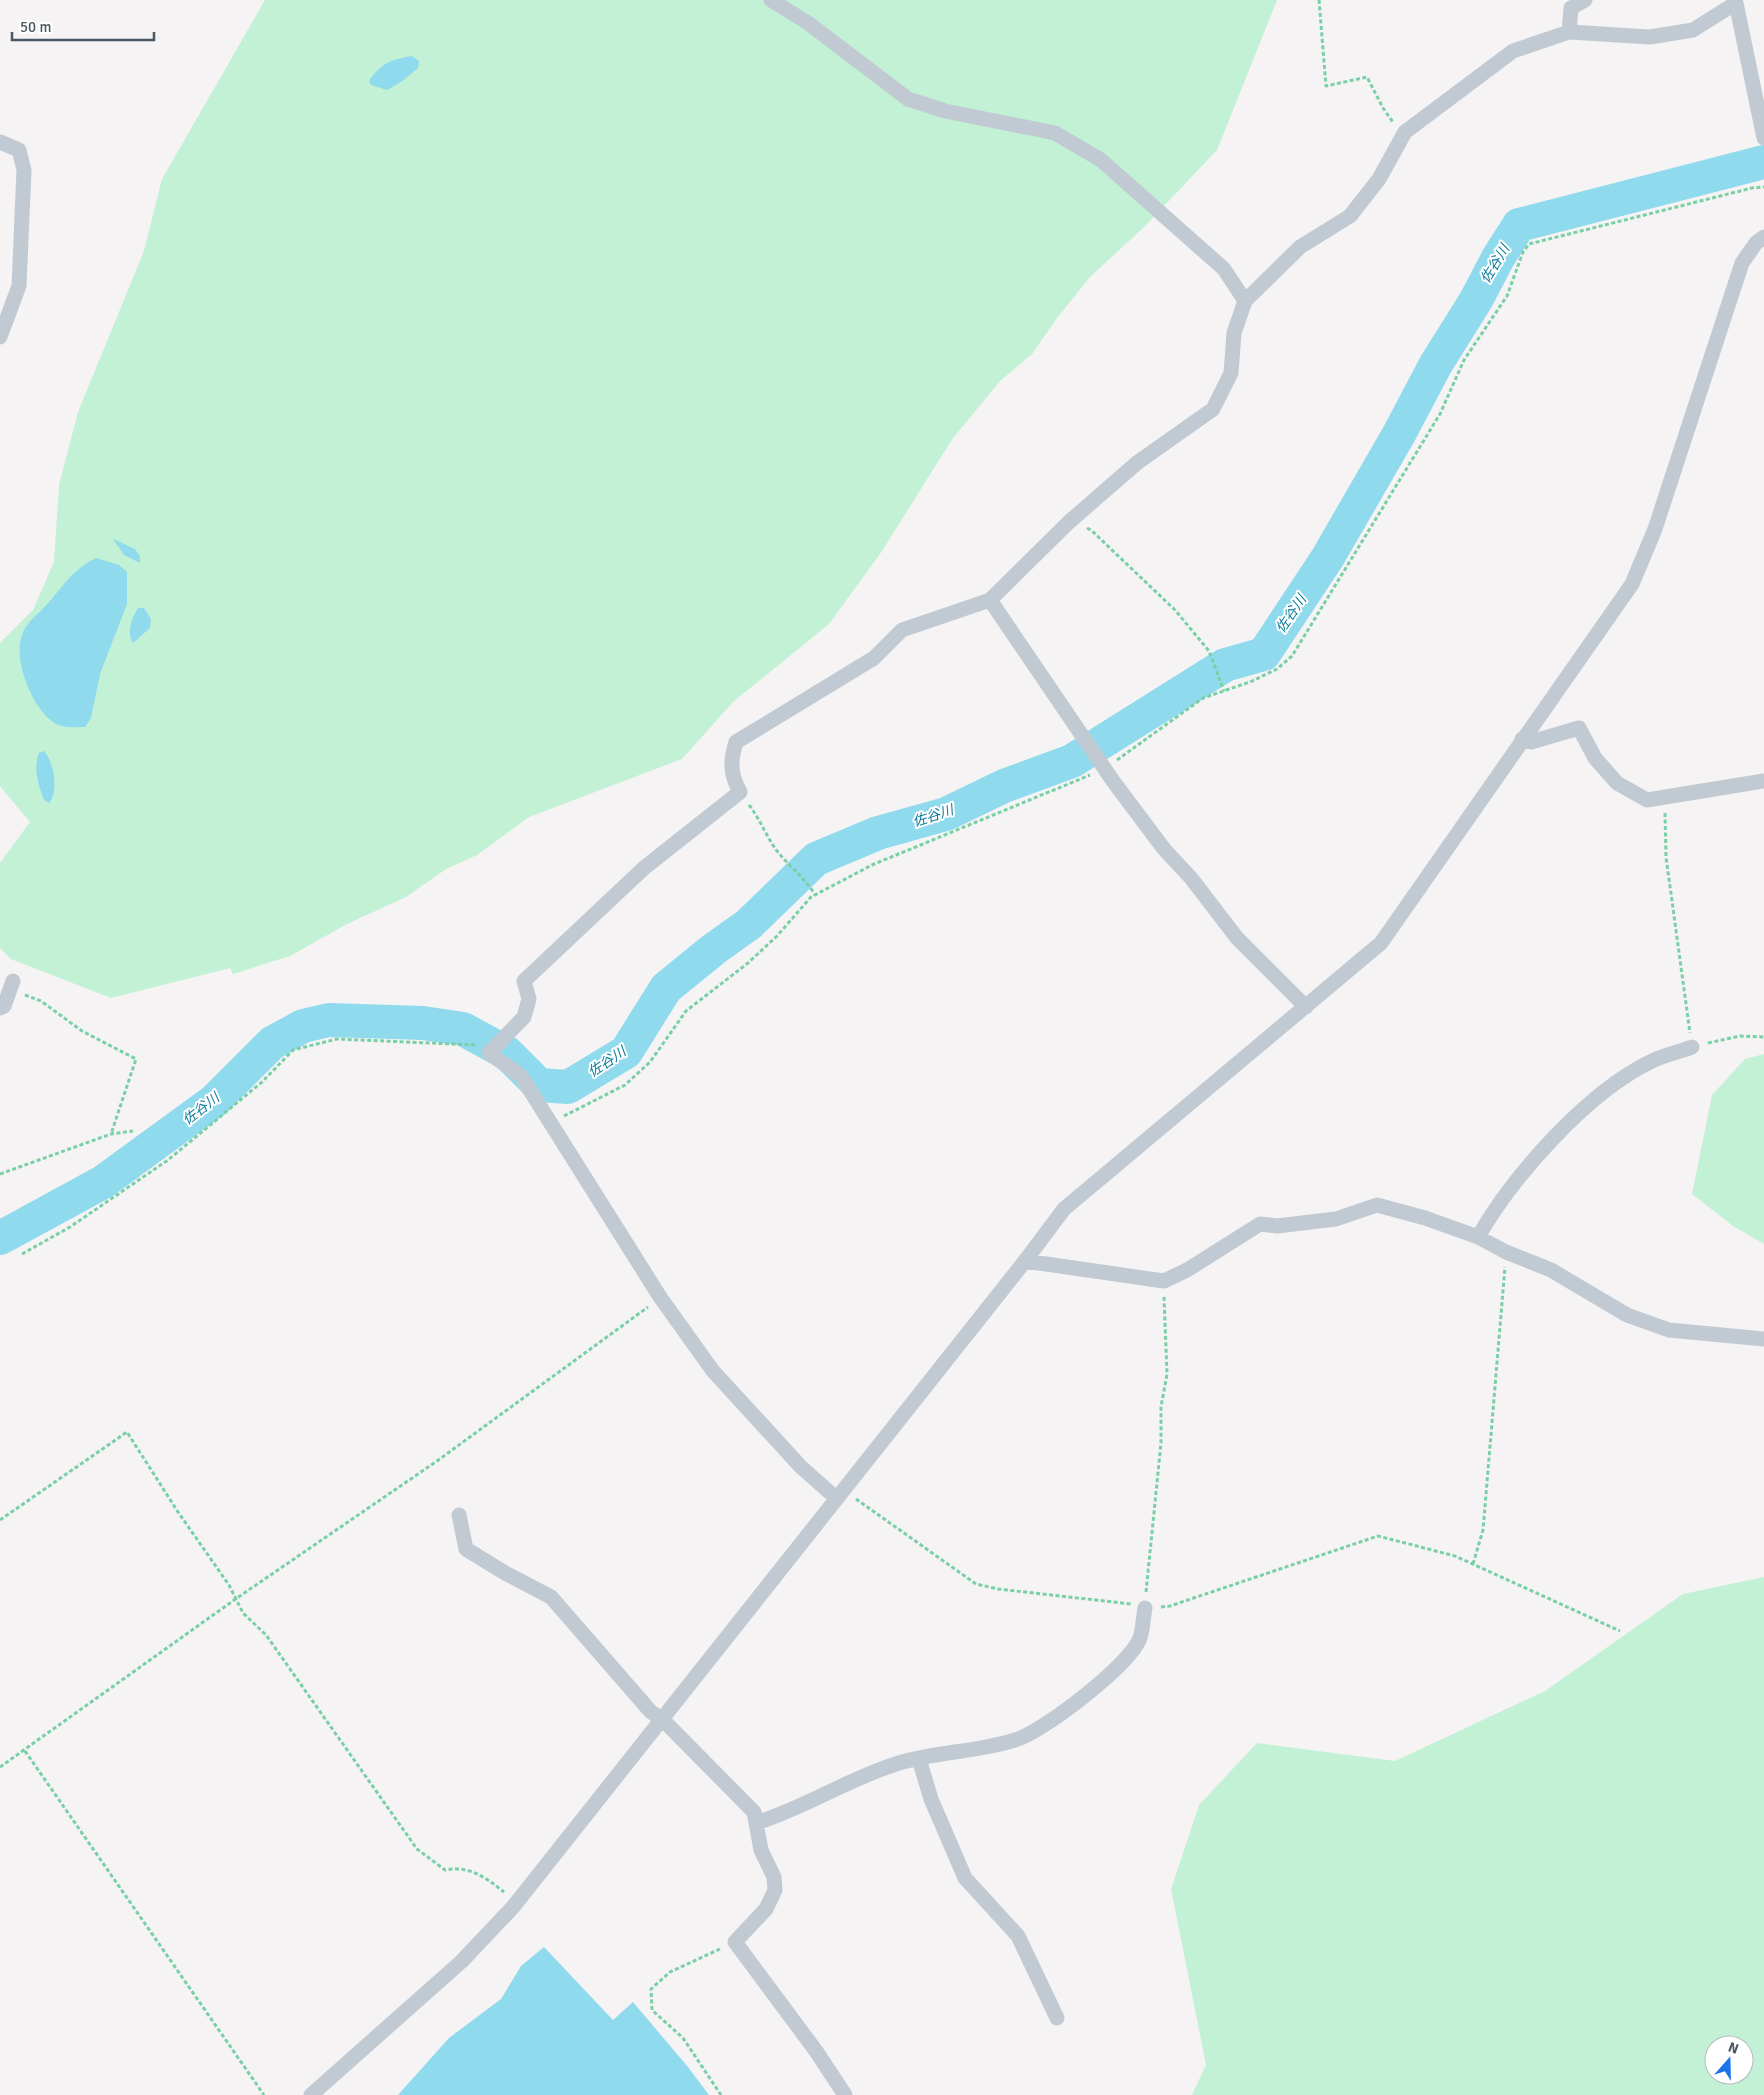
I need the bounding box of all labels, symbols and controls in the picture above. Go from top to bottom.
scale bar [12,10,155,42]
text: 50 m [20,18,51,36]
water label: 佐谷川 [1477,240,1514,286]
water label: 佐谷川 [1272,590,1311,636]
water label: 佐谷川 [910,801,958,831]
water label: 佐谷川 [585,1042,631,1081]
water label: 佐谷川 [179,1088,224,1129]
north arrow [1704,2035,1754,2085]
text: N [1726,2039,1741,2058]

